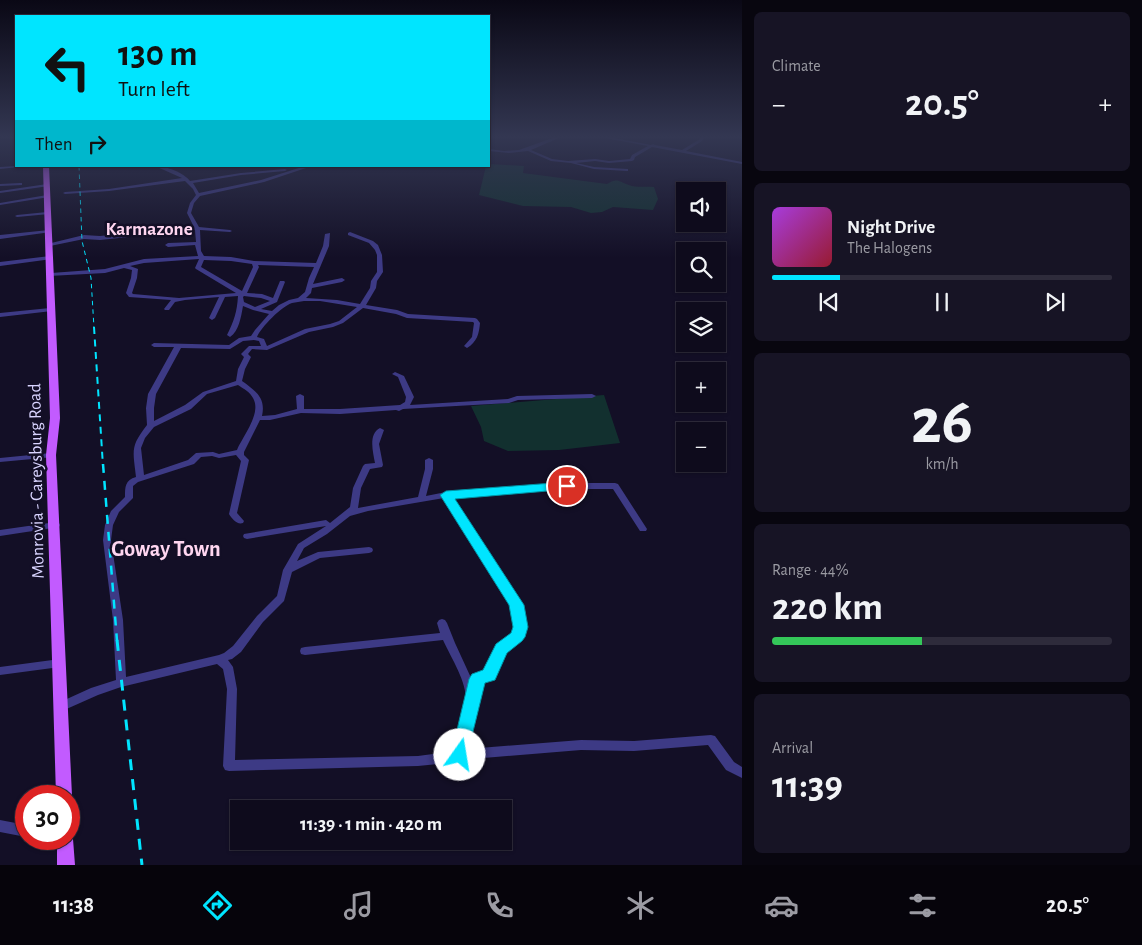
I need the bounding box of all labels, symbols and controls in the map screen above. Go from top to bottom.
icon: left [35,35,100,100]
text: 130 m [118,37,197,72]
text: Climate [772,58,821,74]
text: Turn left [118,78,190,100]
text: 20.5° [905,85,979,123]
text: − [772,91,785,119]
text: + [1099,91,1112,119]
icon: right [83,130,111,158]
text: Then [35,135,73,154]
map controls [676,182,726,472]
button: sound [676,182,726,232]
text: Night Drive [847,218,935,237]
district label: Karmazone [105,220,193,239]
text: The Halogens [847,240,932,256]
button: search [676,242,726,292]
icon: previous [815,288,843,316]
icon: pause [928,288,956,316]
icon: next [1041,288,1069,316]
button: layers [676,302,726,352]
button: + [676,362,726,412]
street label: Monrovia - Careysburg Road [26,383,48,579]
text: 26 [911,390,973,455]
button: − [676,422,726,472]
text: km/h [925,456,959,472]
pin [546,465,588,507]
icon: arrive [553,472,581,500]
district label: Goway Town [111,538,221,561]
text: Range · 44% [772,562,849,578]
text: 220 km [772,589,883,627]
position arrow [433,728,485,780]
text: Arrival [772,740,813,756]
text: 11:39 [772,767,843,805]
speed limit sign: 30 [15,785,80,850]
text: 11:39 · 1 min · 420 m [300,815,442,834]
icon: directions [200,888,235,923]
icon: music [341,888,376,923]
icon: phone [482,888,517,923]
icon: climate [623,888,658,923]
icon: car [764,888,799,923]
icon: filters [905,888,940,923]
text: 11:38 [53,894,94,916]
text: 20.5° [1046,894,1089,916]

